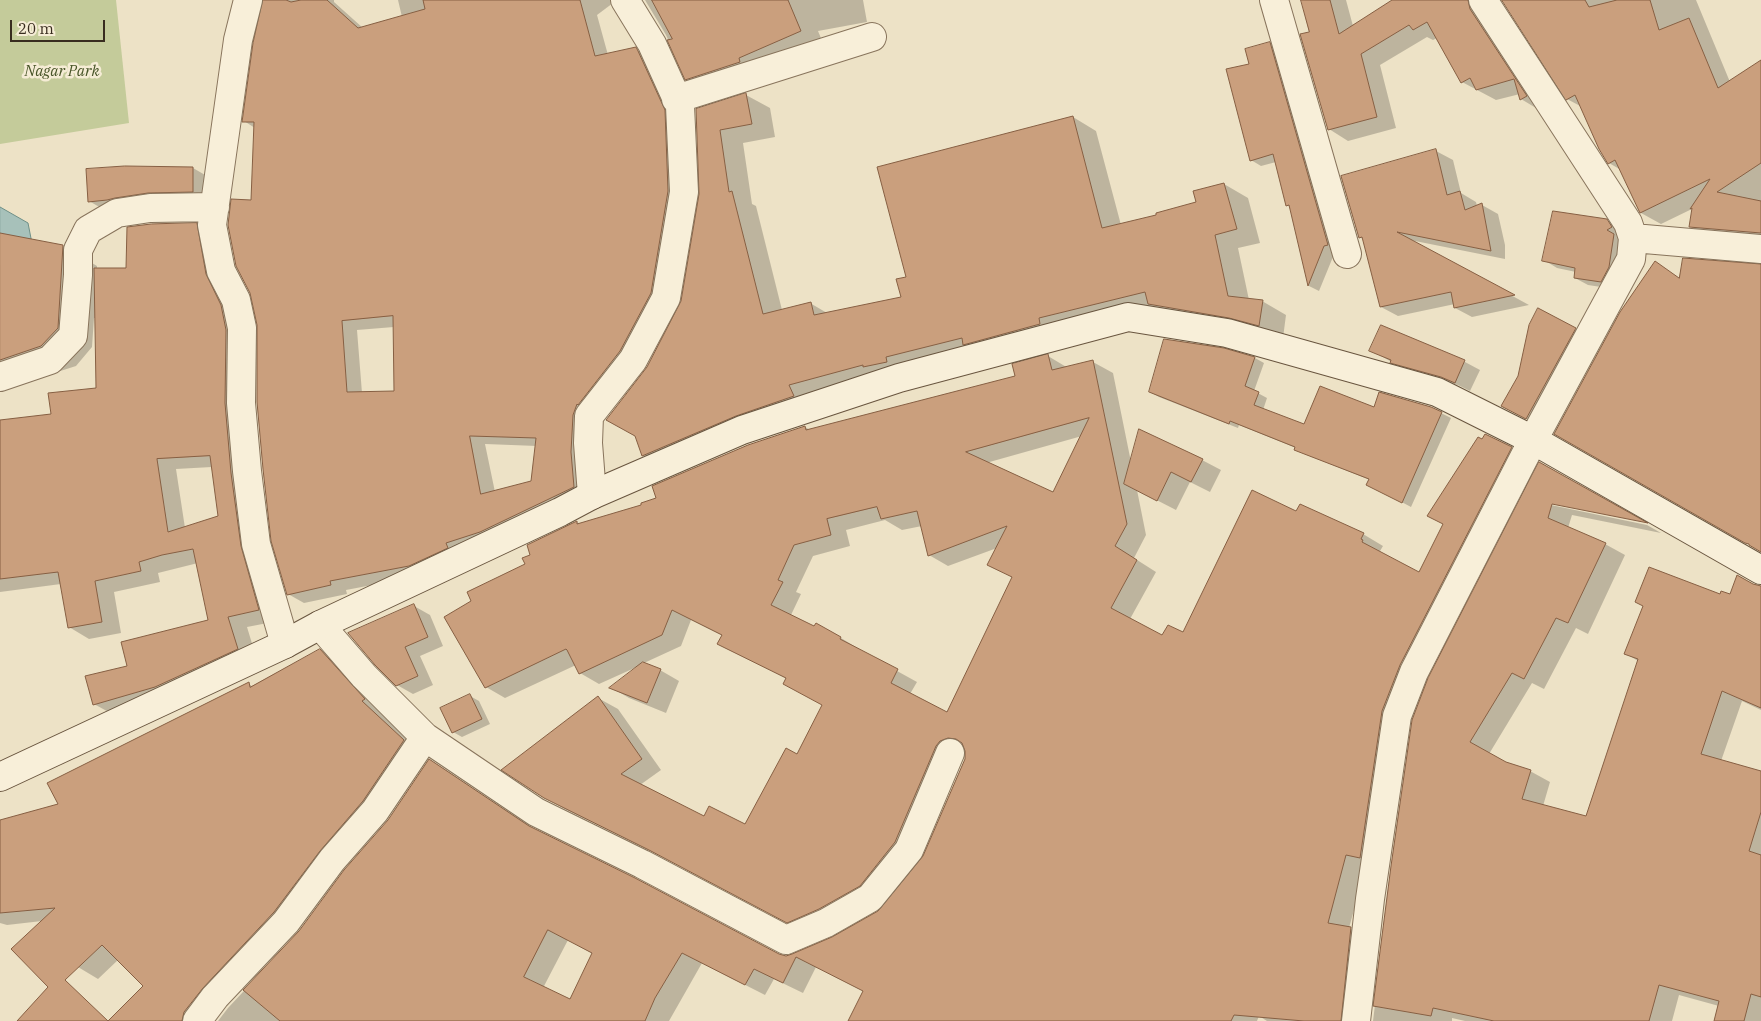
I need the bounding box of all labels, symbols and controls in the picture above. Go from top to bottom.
scale bar [12,10,108,42]
text: 20 m [18,19,54,38]
park label: Nagar Park [25,63,99,81]

